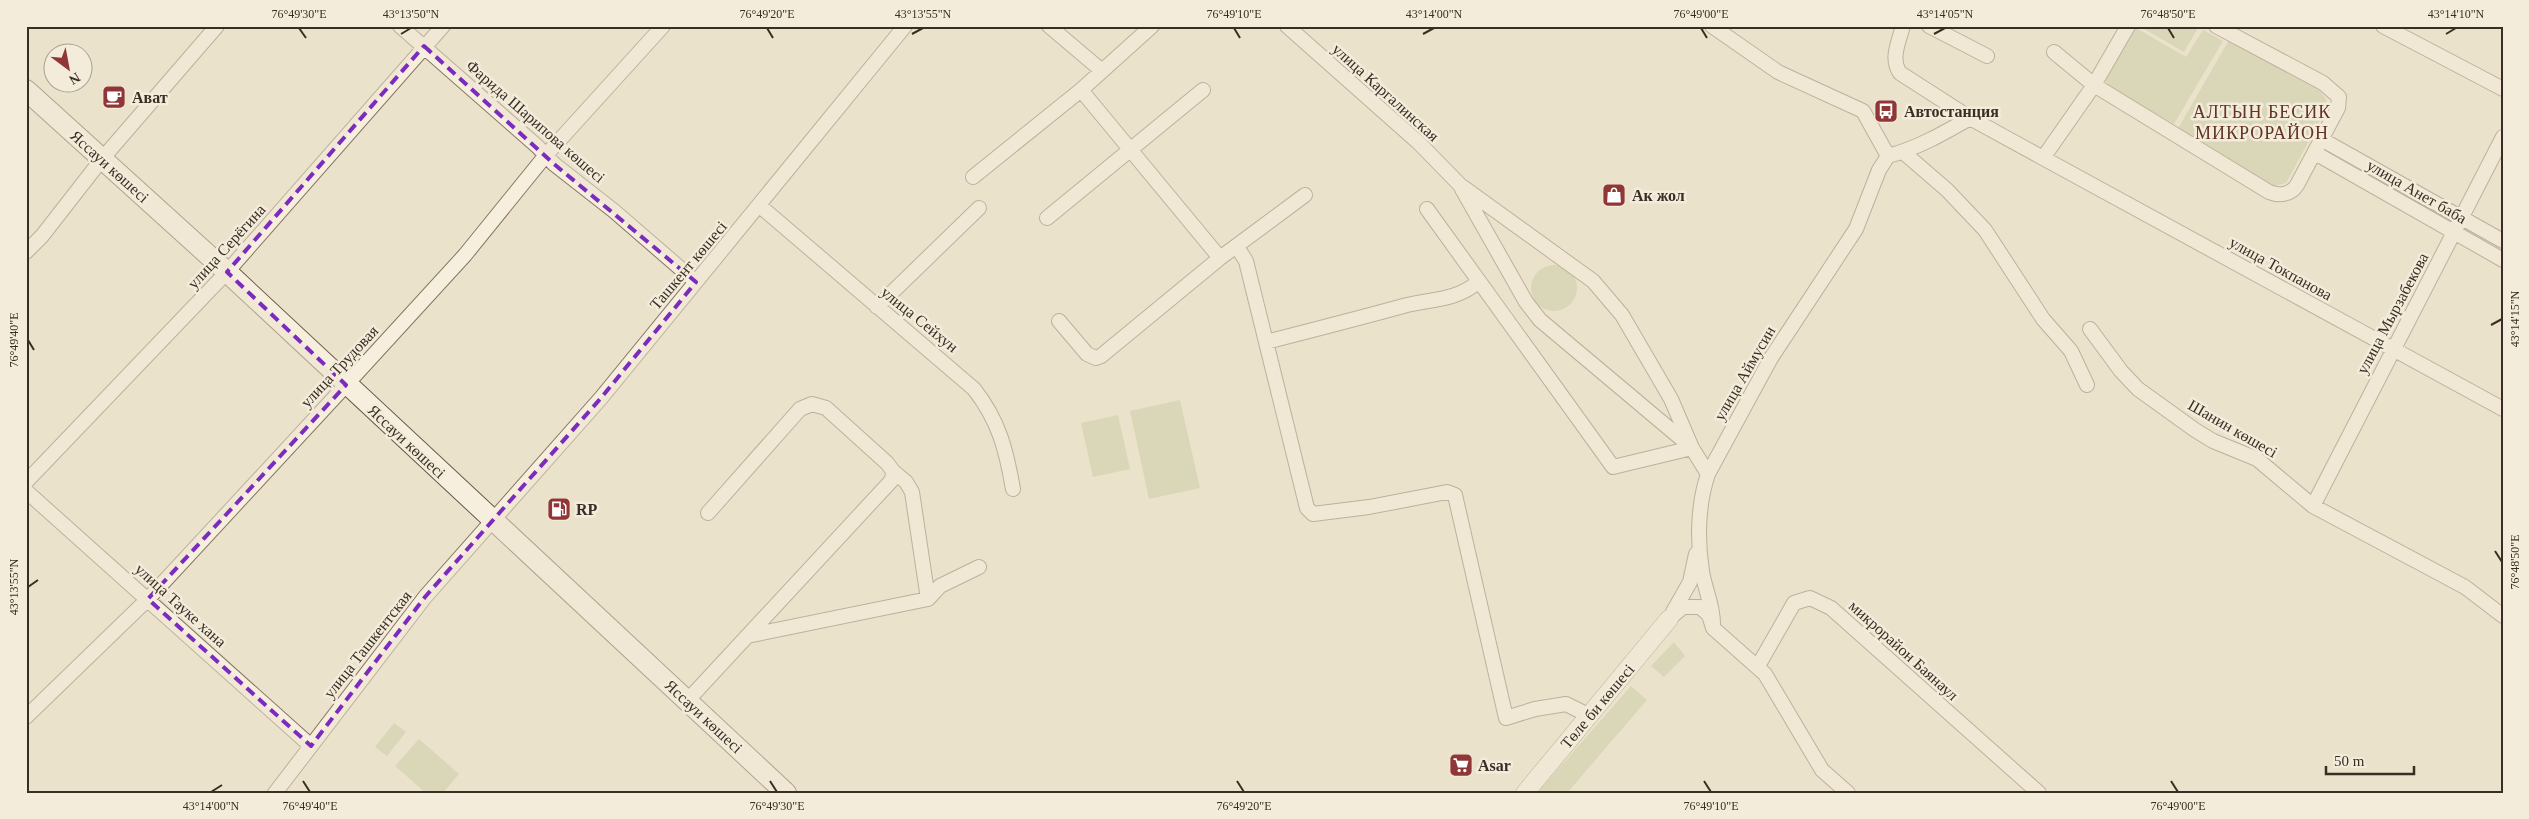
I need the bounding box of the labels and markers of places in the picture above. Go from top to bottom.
cafe icon: Ават [101,84,127,110]
place label: Ават [132,89,168,106]
bus stop icon: Автостанция [1873,98,1899,124]
place label: Автостанция [1904,103,1999,120]
shop icon: Ак жол [1601,182,1627,208]
place label: Ак жол [1632,187,1685,204]
fuel station icon: RP [546,496,572,522]
place label: RP [576,501,598,518]
supermarket icon: Asar [1448,752,1474,778]
place label: Asar [1478,757,1511,774]

